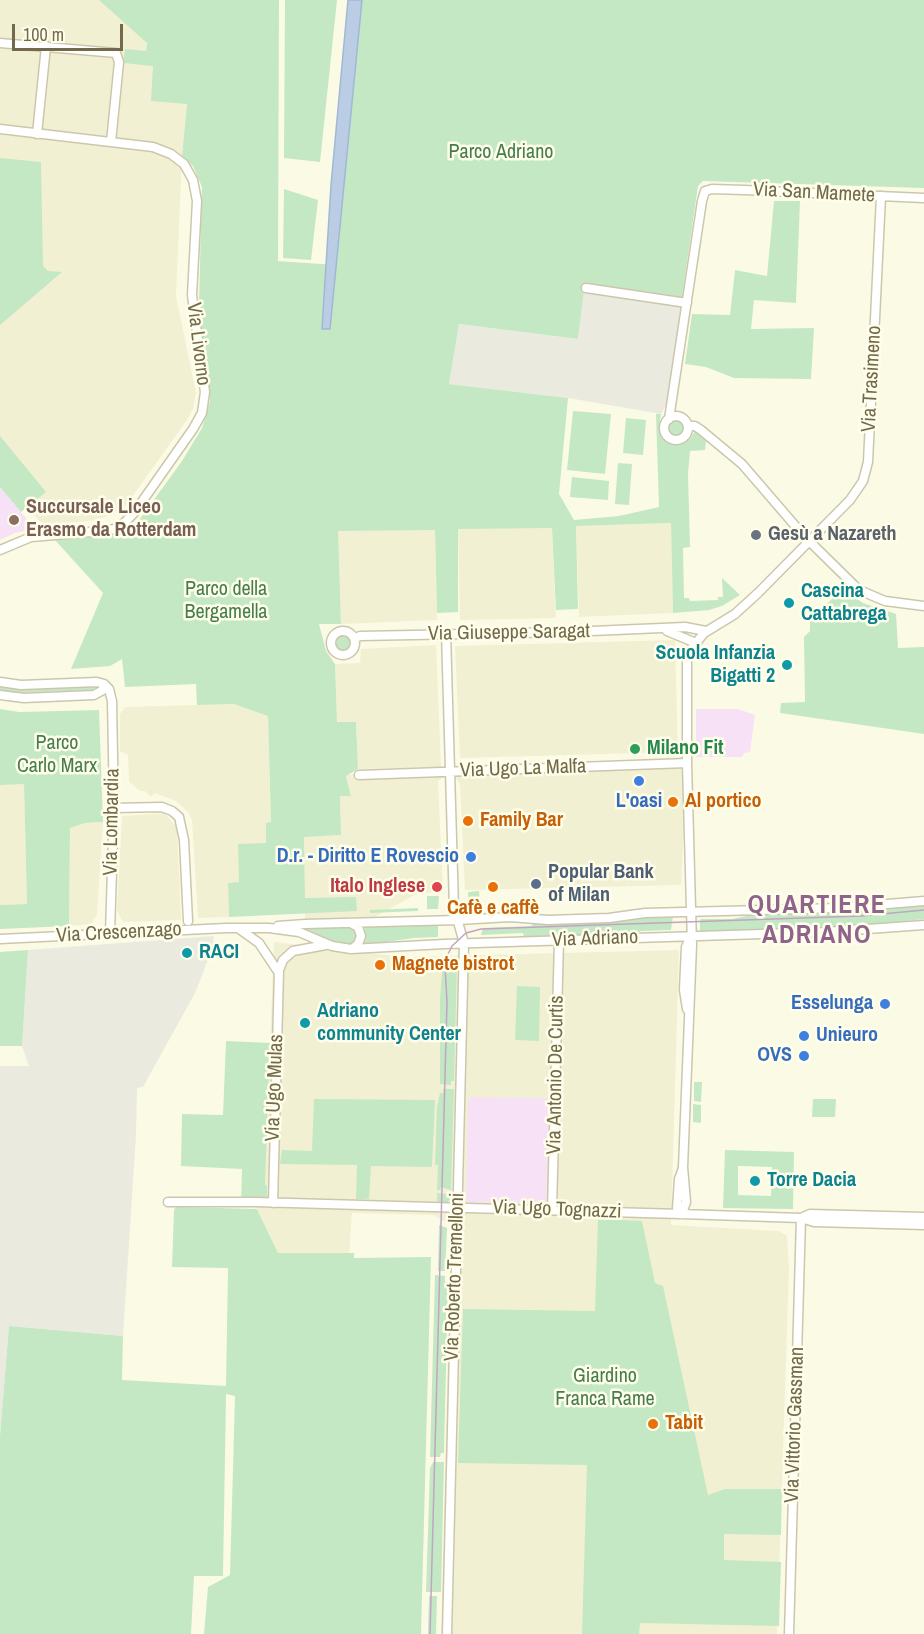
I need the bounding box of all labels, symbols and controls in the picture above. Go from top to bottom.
scale bar [15,12,126,50]
text: 100 m [23,22,64,47]
park label: Parco Adriano [449,141,553,165]
street label: Via San Mamete [753,178,875,208]
street label: Via Livorno [181,301,215,387]
street label: Via Trasimeno [857,325,887,433]
place label: Succursale Liceo Erasmo da Rotterdam [26,496,196,543]
marker: Succursale Liceo Erasmo da Rotterdam [7,513,21,527]
place label: Gesù a Nazareth [768,523,897,547]
marker: Gesù a Nazareth [749,528,763,542]
park label: Parco della Bergamella [185,578,267,625]
place label: Cascina Cattabrega [801,580,887,627]
marker: Cascina Cattabrega [782,596,796,610]
street label: Via Giuseppe Saragat [428,620,590,646]
place label: Scuola Infanzia Bigatti 2 [656,642,775,689]
marker: Scuola Infanzia Bigatti 2 [780,658,794,672]
park label: Parco Carlo Marx [17,732,97,779]
place label: Milano Fit [647,737,724,761]
marker: Milano Fit [628,742,642,756]
street label: Via Ugo La Malfa [459,755,587,783]
street label: Via Lombardia [99,768,125,876]
marker: L'oasi [632,774,646,788]
place label: L'oasi [616,790,662,814]
place label: Al portico [685,790,762,814]
marker: Al portico [666,795,680,809]
place label: Family Bar [480,809,563,833]
marker: Family Bar [461,814,475,828]
place label: D.r. - Diritto E Rovescio [277,845,459,869]
marker: D.r. - Diritto E Rovescio [464,850,478,864]
place label: Popular Bank of Milan [548,861,654,908]
place label: Italo Inglese [330,875,425,899]
marker: Popular Bank of Milan [529,877,543,891]
marker: Italo Inglese [430,880,444,894]
marker: Cafè e caffè [486,880,500,894]
district label: QUARTIERE ADRIANO [747,890,887,952]
place label: Cafè e caffè [447,897,539,921]
street label: Via Crescenzago [56,918,182,948]
street label: Via Adriano [551,926,639,952]
place label: RACI [199,941,239,965]
marker: RACI [180,946,194,960]
place label: Magnete bistrot [392,953,514,977]
marker: Magnete bistrot [373,958,387,972]
place label: Esselunga [791,992,873,1016]
street label: Via Antonio De Curtis [543,995,569,1155]
marker: Esselunga [878,997,892,1011]
place label: Adriano community Center [317,1000,461,1047]
marker: Adriano community Center [298,1016,312,1030]
place label: Unieuro [816,1024,878,1048]
marker: Unieuro [797,1029,811,1043]
street label: Via Ugo Mulas [261,1034,289,1142]
place label: OVS [757,1044,792,1068]
marker: OVS [797,1049,811,1063]
place label: Torre Dacia [767,1169,856,1193]
marker: Torre Dacia [748,1174,762,1188]
street label: Via Roberto Tremelloni [440,1192,470,1362]
street label: Via Ugo Tognazzi [492,1196,622,1224]
street label: Via Vittorio Gassman [780,1347,810,1503]
park label: Giardino Franca Rame [555,1365,655,1412]
place label: Tabit [665,1412,703,1436]
marker: Tabit [646,1417,660,1431]

